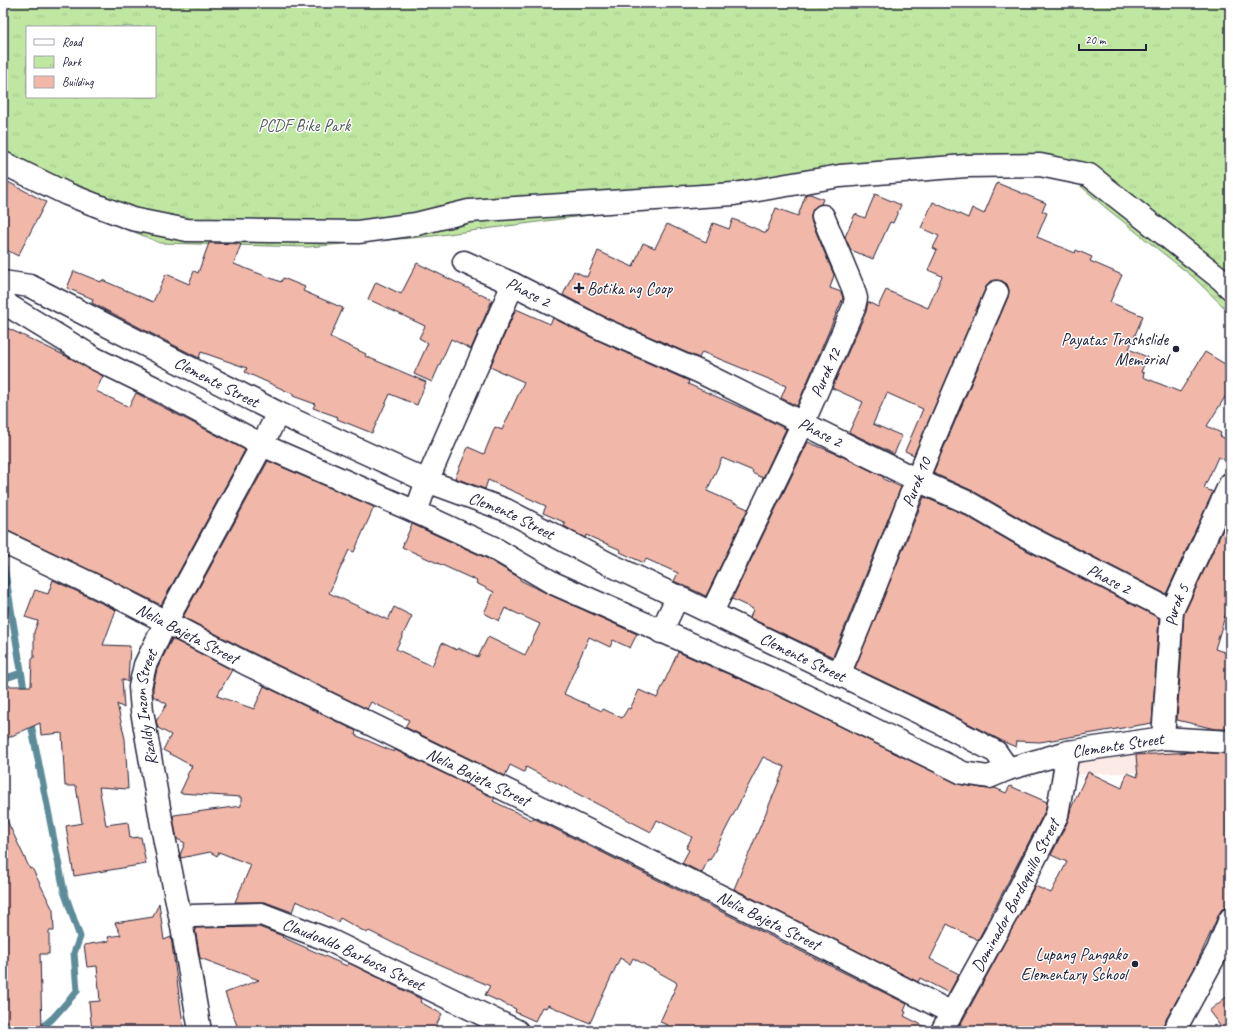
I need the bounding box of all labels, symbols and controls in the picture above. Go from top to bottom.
legend [26,26,156,98]
scale bar [1079,26,1146,52]
text: 20 m [1085,32,1107,48]
text: Road [62,34,84,50]
text: Park [62,54,83,70]
text: Building [62,74,94,90]
park label: PCDF Bike Park [258,115,352,136]
street label: Phase 2 [503,272,555,312]
place label: Botika ng Coop [587,278,674,299]
marker: Botika ng Coop [574,283,584,293]
place label: Payatas Trashslide Memorial [1061,329,1171,370]
street label: Purok 12 [805,343,846,400]
marker: Payatas Trashslide Memorial [1171,344,1181,354]
street label: Clemente Street [171,351,265,413]
street label: Phase 2 [795,412,847,452]
street label: Purok 10 [897,453,936,510]
street label: Clemente Street [466,487,560,545]
street label: Phase 2 [1084,559,1136,599]
street label: Purok 5 [1160,579,1194,627]
street label: Nelia Bajeta Street [133,598,244,670]
street label: Clemente Street [757,627,851,687]
street label: Rizaldy Inzon Street [129,644,163,767]
street label: Clemente Street [1071,727,1167,762]
street label: Nelia Bajeta Street [423,743,535,812]
street label: Dominador Bardoquillo Street [966,813,1065,975]
street label: Nelia Bajeta Street [714,886,826,955]
street label: Claudoaldo Barbosa Street [280,913,430,996]
place label: Lupang Pangako Elementary School [1021,944,1130,985]
marker: Lupang Pangako Elementary School [1130,959,1140,969]

